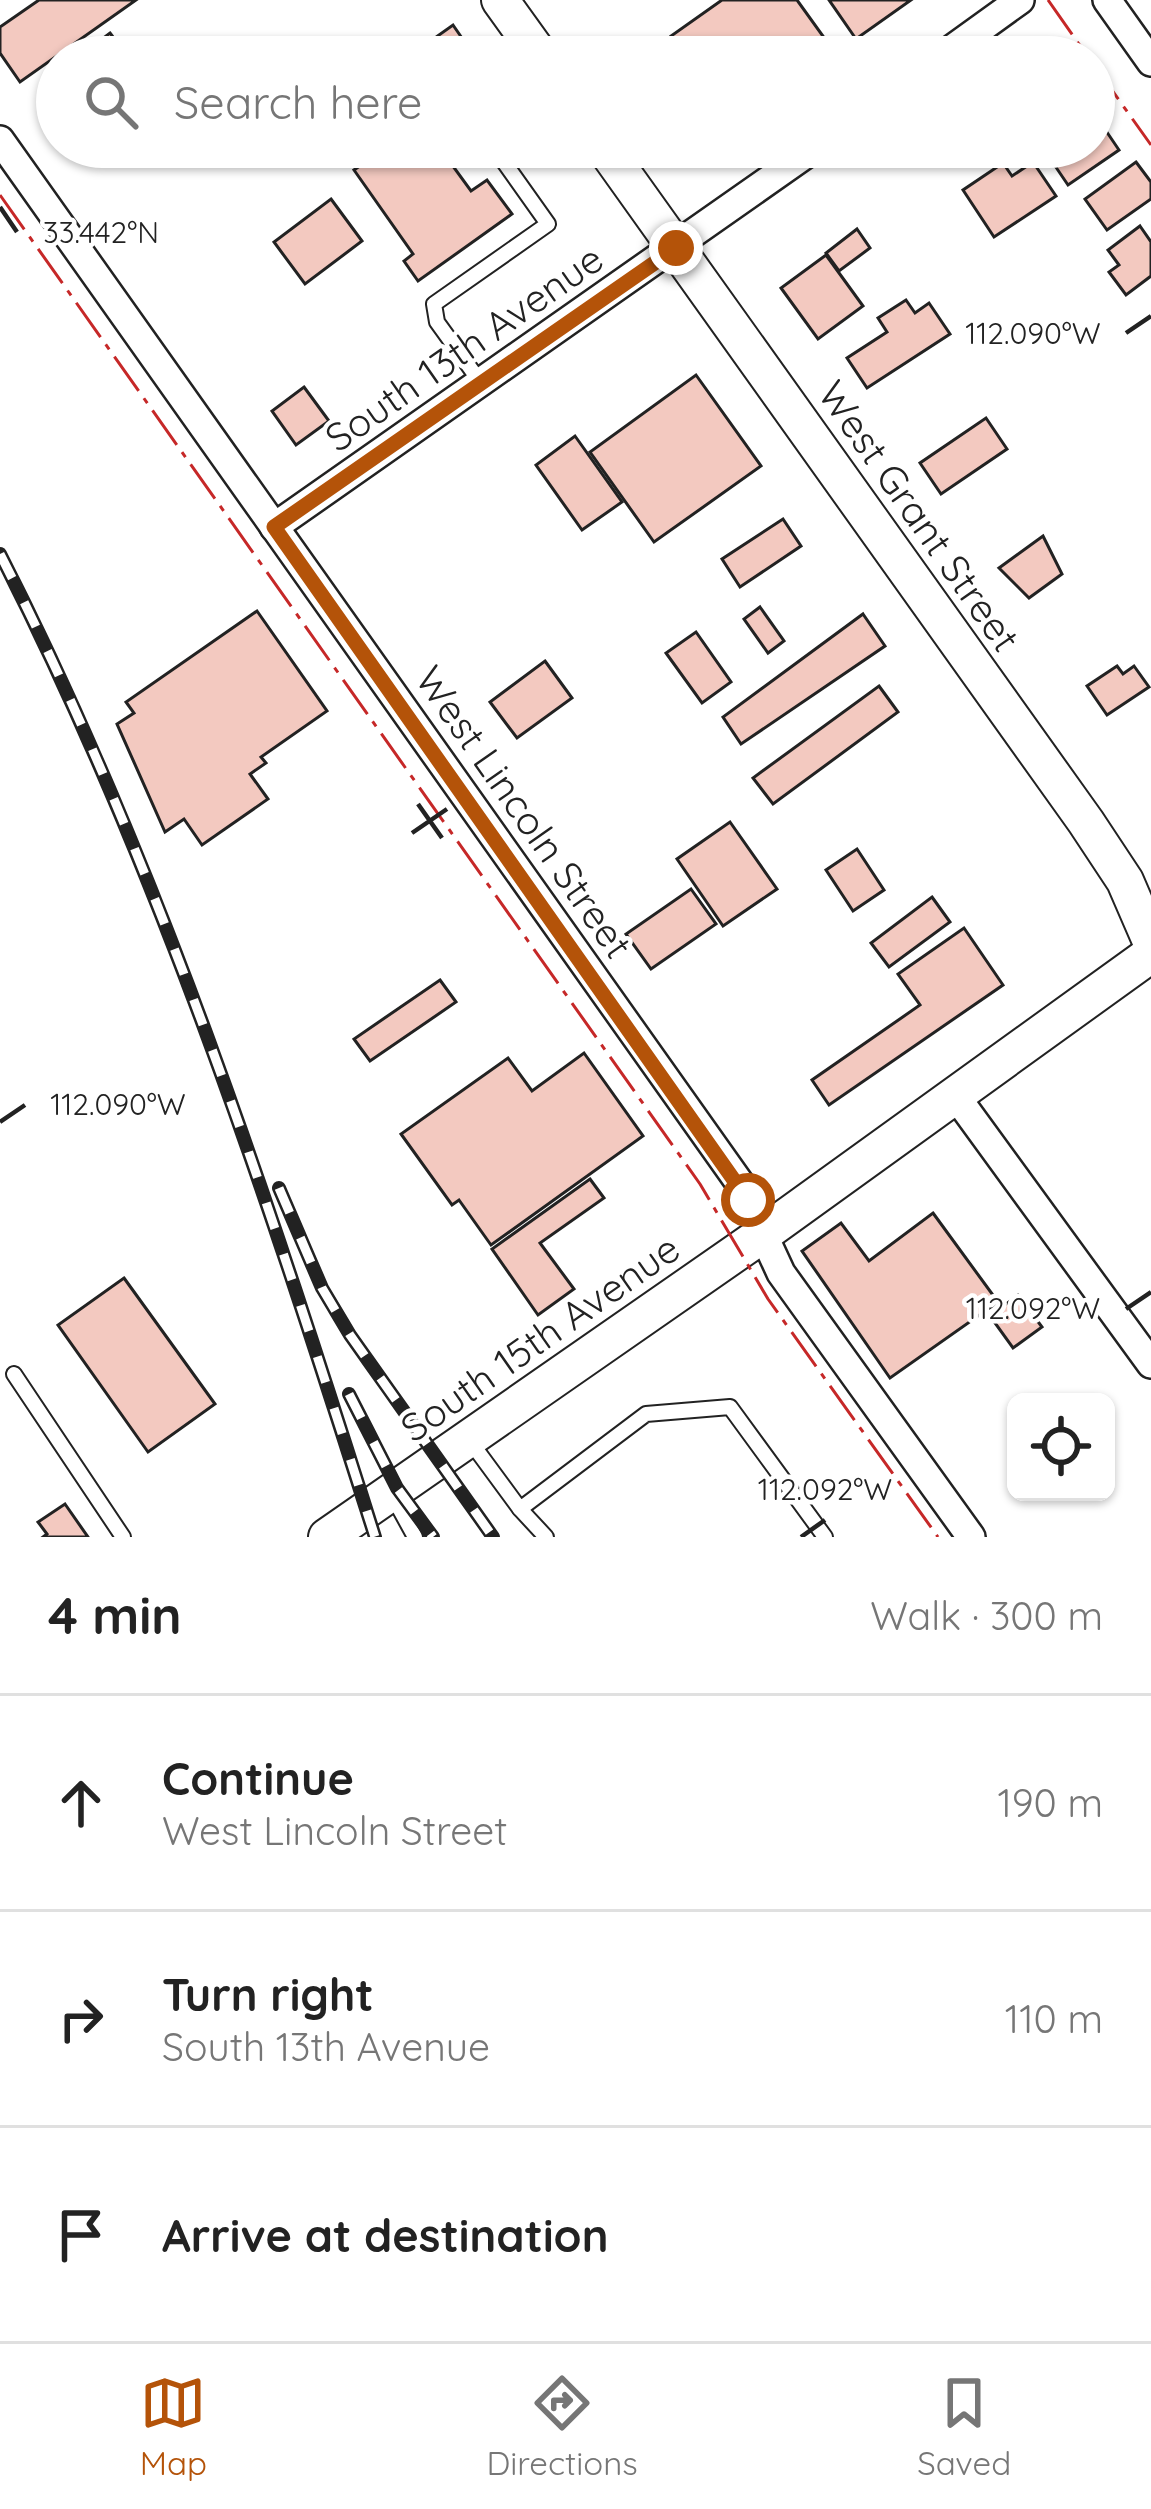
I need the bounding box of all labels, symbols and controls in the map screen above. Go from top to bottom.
search box [36,36,1115,168]
icon: search [78,69,144,135]
text: Search here [174,74,422,130]
text: 33.442°N [43,213,159,251]
route end [649,221,703,275]
street label: South 13th Avenue [315,233,612,462]
text: 112.090°W [965,314,1101,352]
street label: West Grant Street [808,371,1031,661]
street label: West Lincoln Street [405,656,644,967]
text: 112.090°W [50,1085,186,1123]
route start [721,1173,775,1227]
street label: South 15th Avenue [391,1223,688,1452]
text: 112.092°W [966,1289,1100,1327]
map controls [1007,1393,1115,1501]
button: locate [1007,1393,1115,1501]
text: 112.092°W [758,1470,892,1508]
text: 4 min [48,1583,182,1647]
text: Walk · 300 m [870,1591,1103,1640]
text: Continue [162,1750,354,1806]
icon: ahead [48,1770,114,1836]
text: 190 m [997,1778,1103,1827]
text: West Lincoln Street [162,1806,507,1855]
text: Turn right [162,1966,374,2022]
icon: right [48,1986,114,2052]
text: 110 m [1005,1994,1103,2043]
text: South 13th Avenue [162,2022,490,2071]
icon: arrive [48,2202,114,2268]
text: Arrive at destination [162,2207,608,2263]
tab: Map [140,2370,207,2483]
tab: Directions [486,2370,638,2483]
tab: Saved [917,2370,1011,2483]

